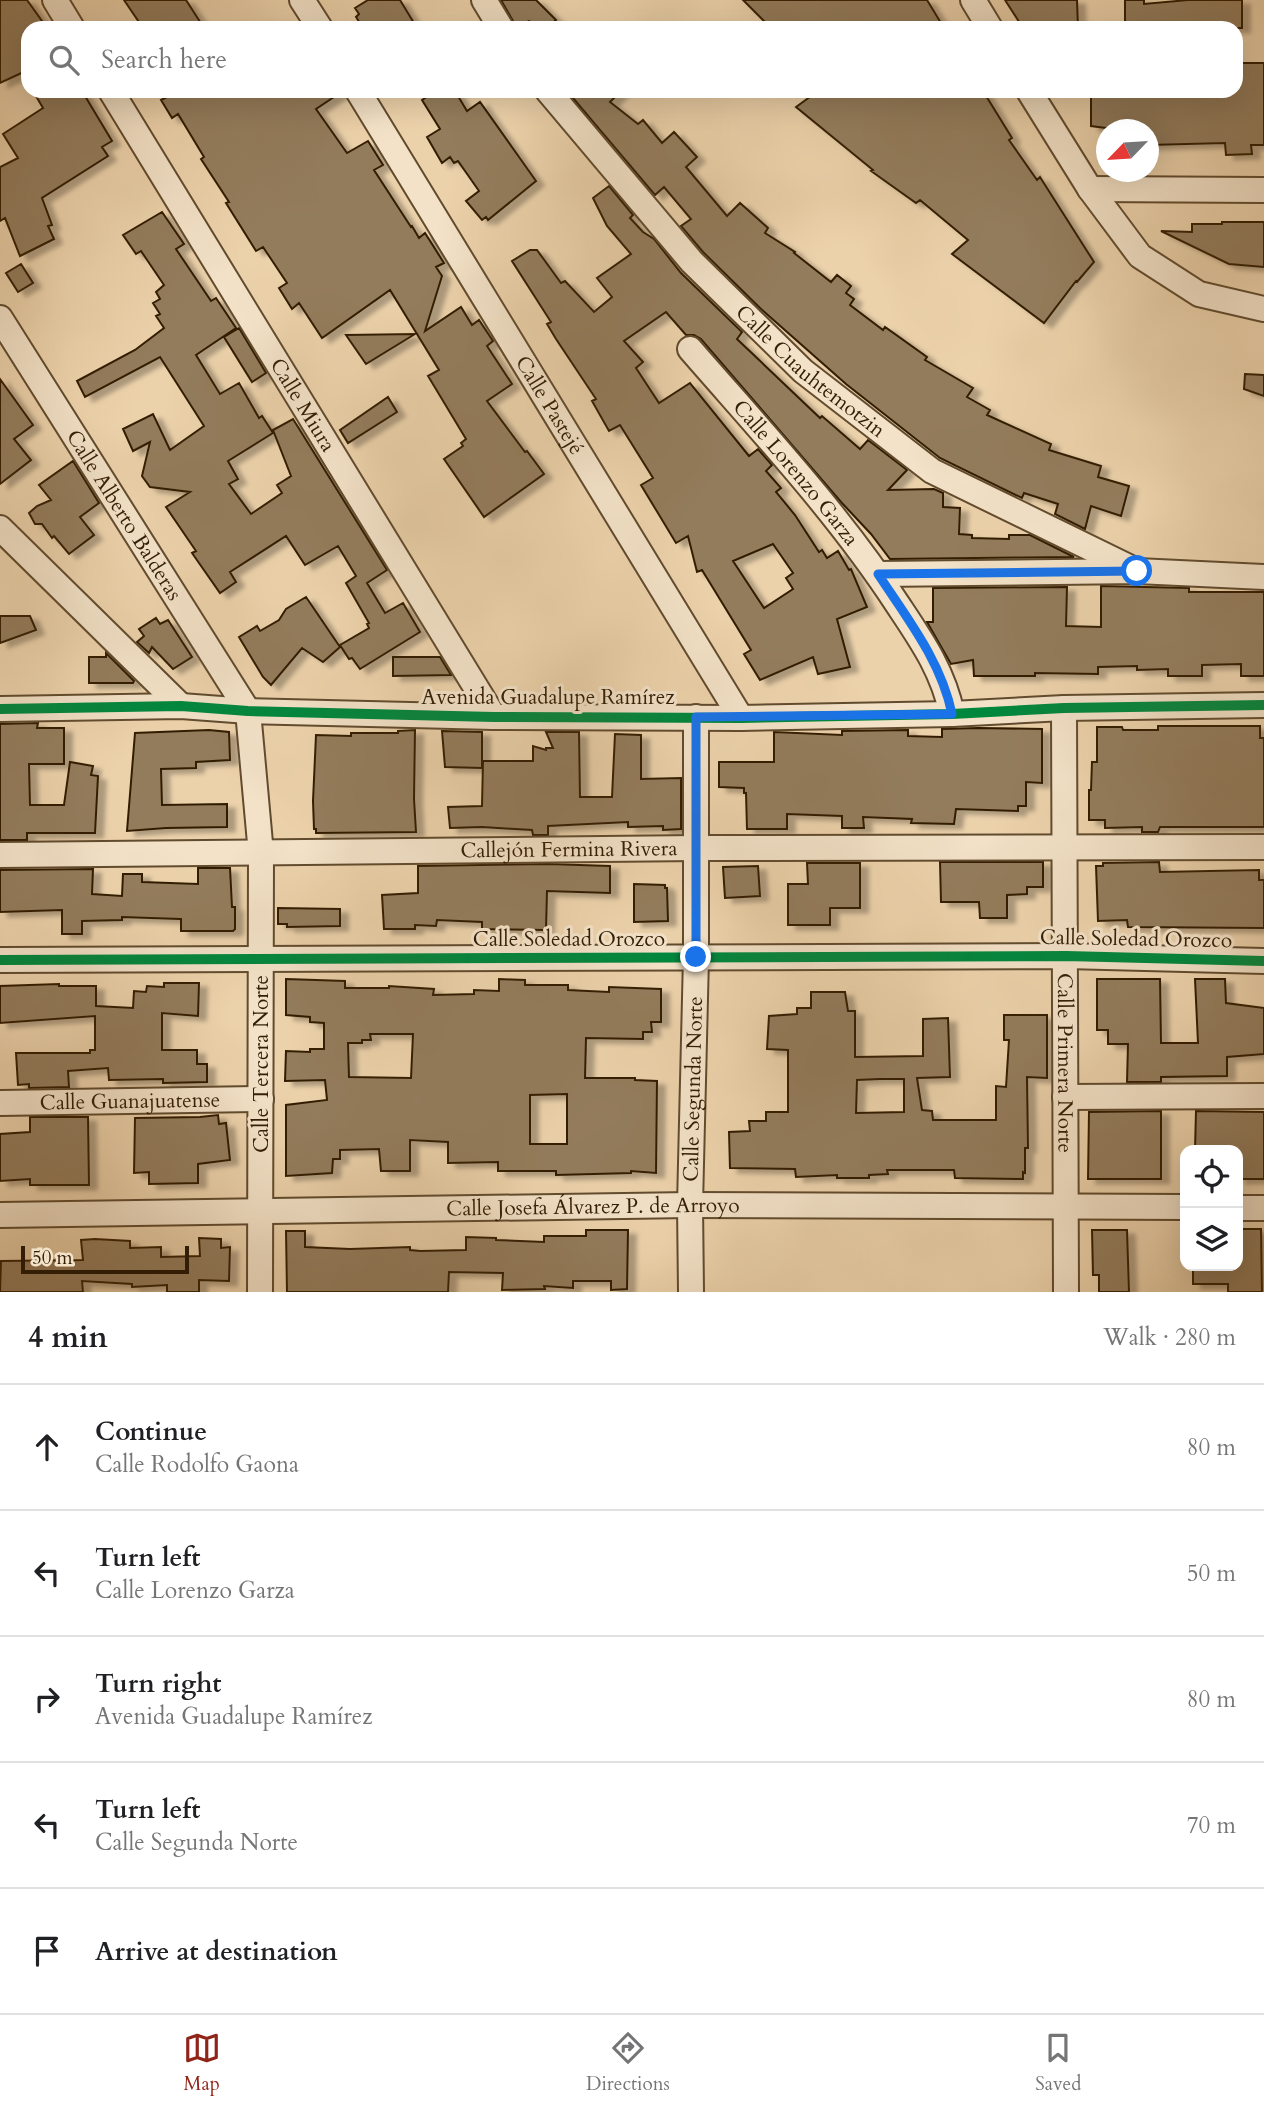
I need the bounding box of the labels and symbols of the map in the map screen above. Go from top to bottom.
north arrow [1096,119,1159,182]
street label: Calle Cuauhtemotzin [729,298,892,444]
street label: Calle Pastejé [508,350,591,460]
street label: Calle Miura [263,353,343,457]
street label: Calle Lorenzo Garza [726,393,866,552]
street label: Calle Alberto Balderas [60,424,189,606]
route start [1121,555,1152,586]
street label: Avenida Guadalupe Ramírez [421,683,675,712]
street label: Callejón Fermina Rivera [460,834,678,865]
street label: Calle Soledad Orozco [1040,923,1232,955]
street label: Calle Soledad Orozco [473,925,665,954]
route end [680,941,711,972]
street label: Calle Primera Norte [1050,973,1080,1153]
street label: Calle Tercera Norte [247,975,276,1153]
street label: Calle Segunda Norte [676,996,710,1182]
street label: Calle Guanajuatense [40,1085,220,1117]
street label: Calle Josefa Álvarez P. de Arroyo [446,1190,740,1223]
scale bar [21,1243,189,1275]

